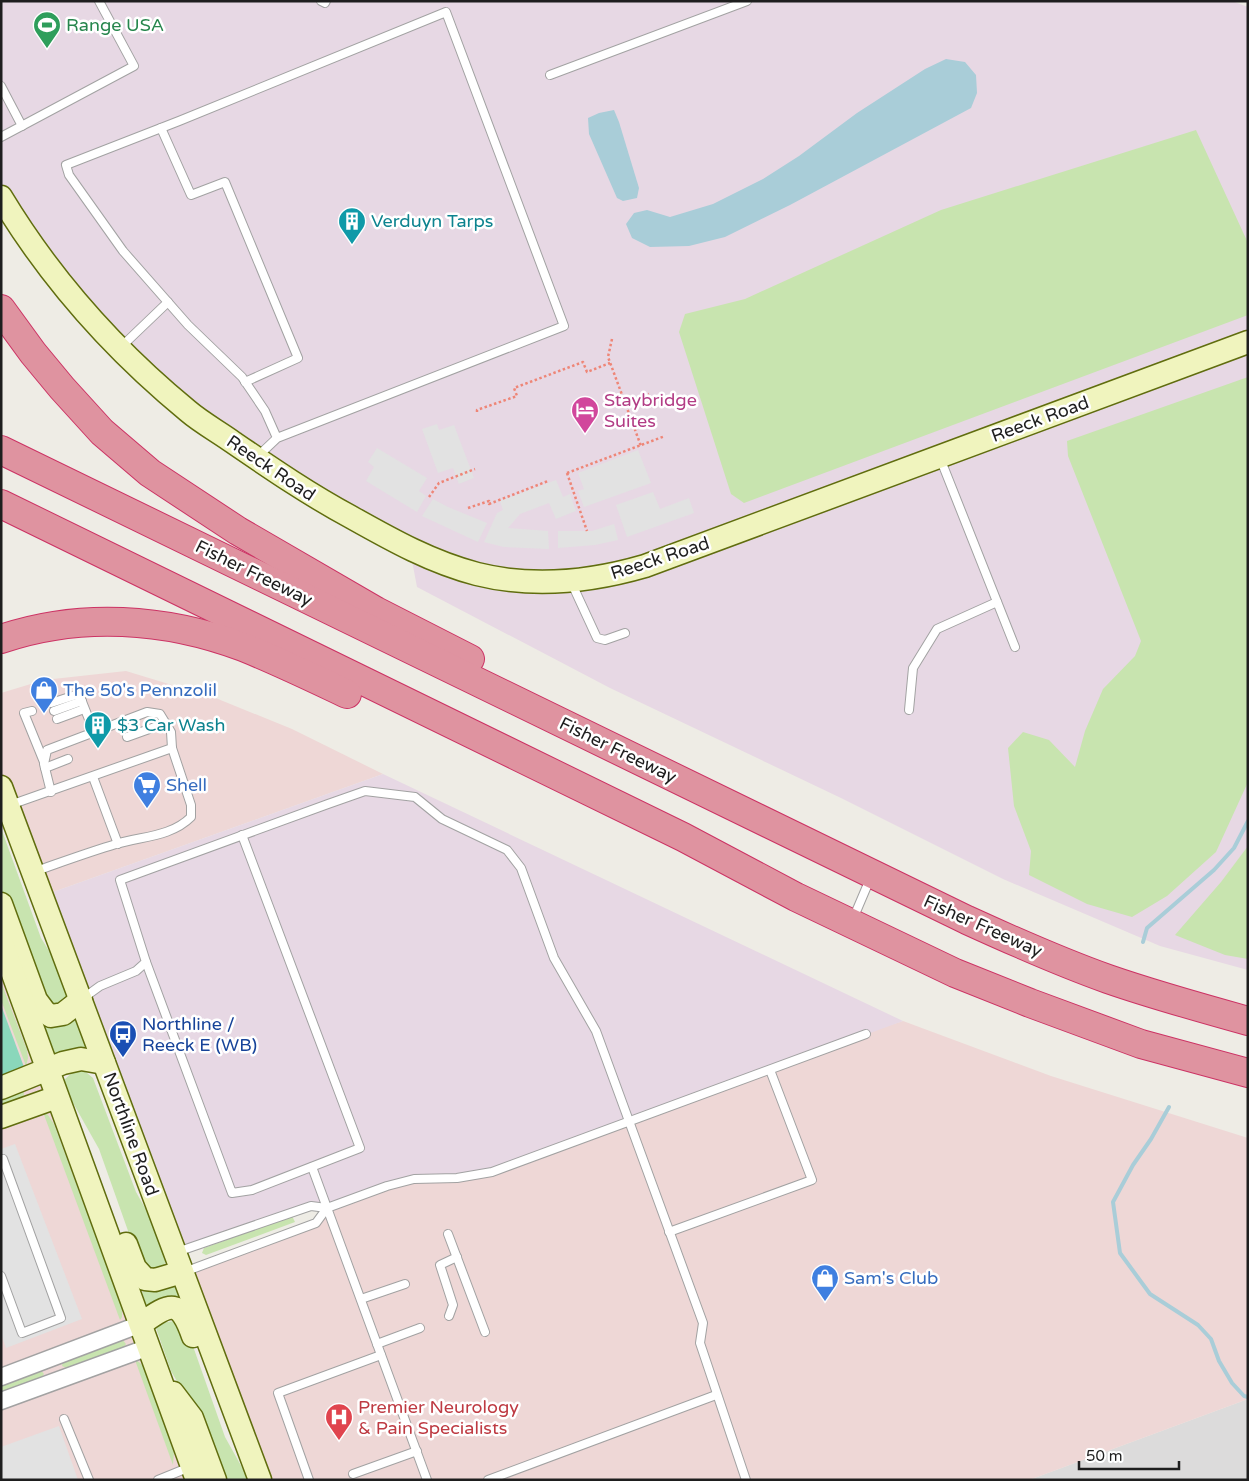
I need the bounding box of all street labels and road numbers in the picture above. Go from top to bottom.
street label: Reeck Road [988,391,1092,447]
street label: Reeck Road [222,430,320,506]
street label: Reeck Road [608,532,712,584]
street label: Fisher Freeway [192,535,317,611]
street label: Fisher Freeway [556,712,681,788]
street label: Fisher Freeway [920,890,1046,962]
street label: Northline Road [98,1069,164,1199]

